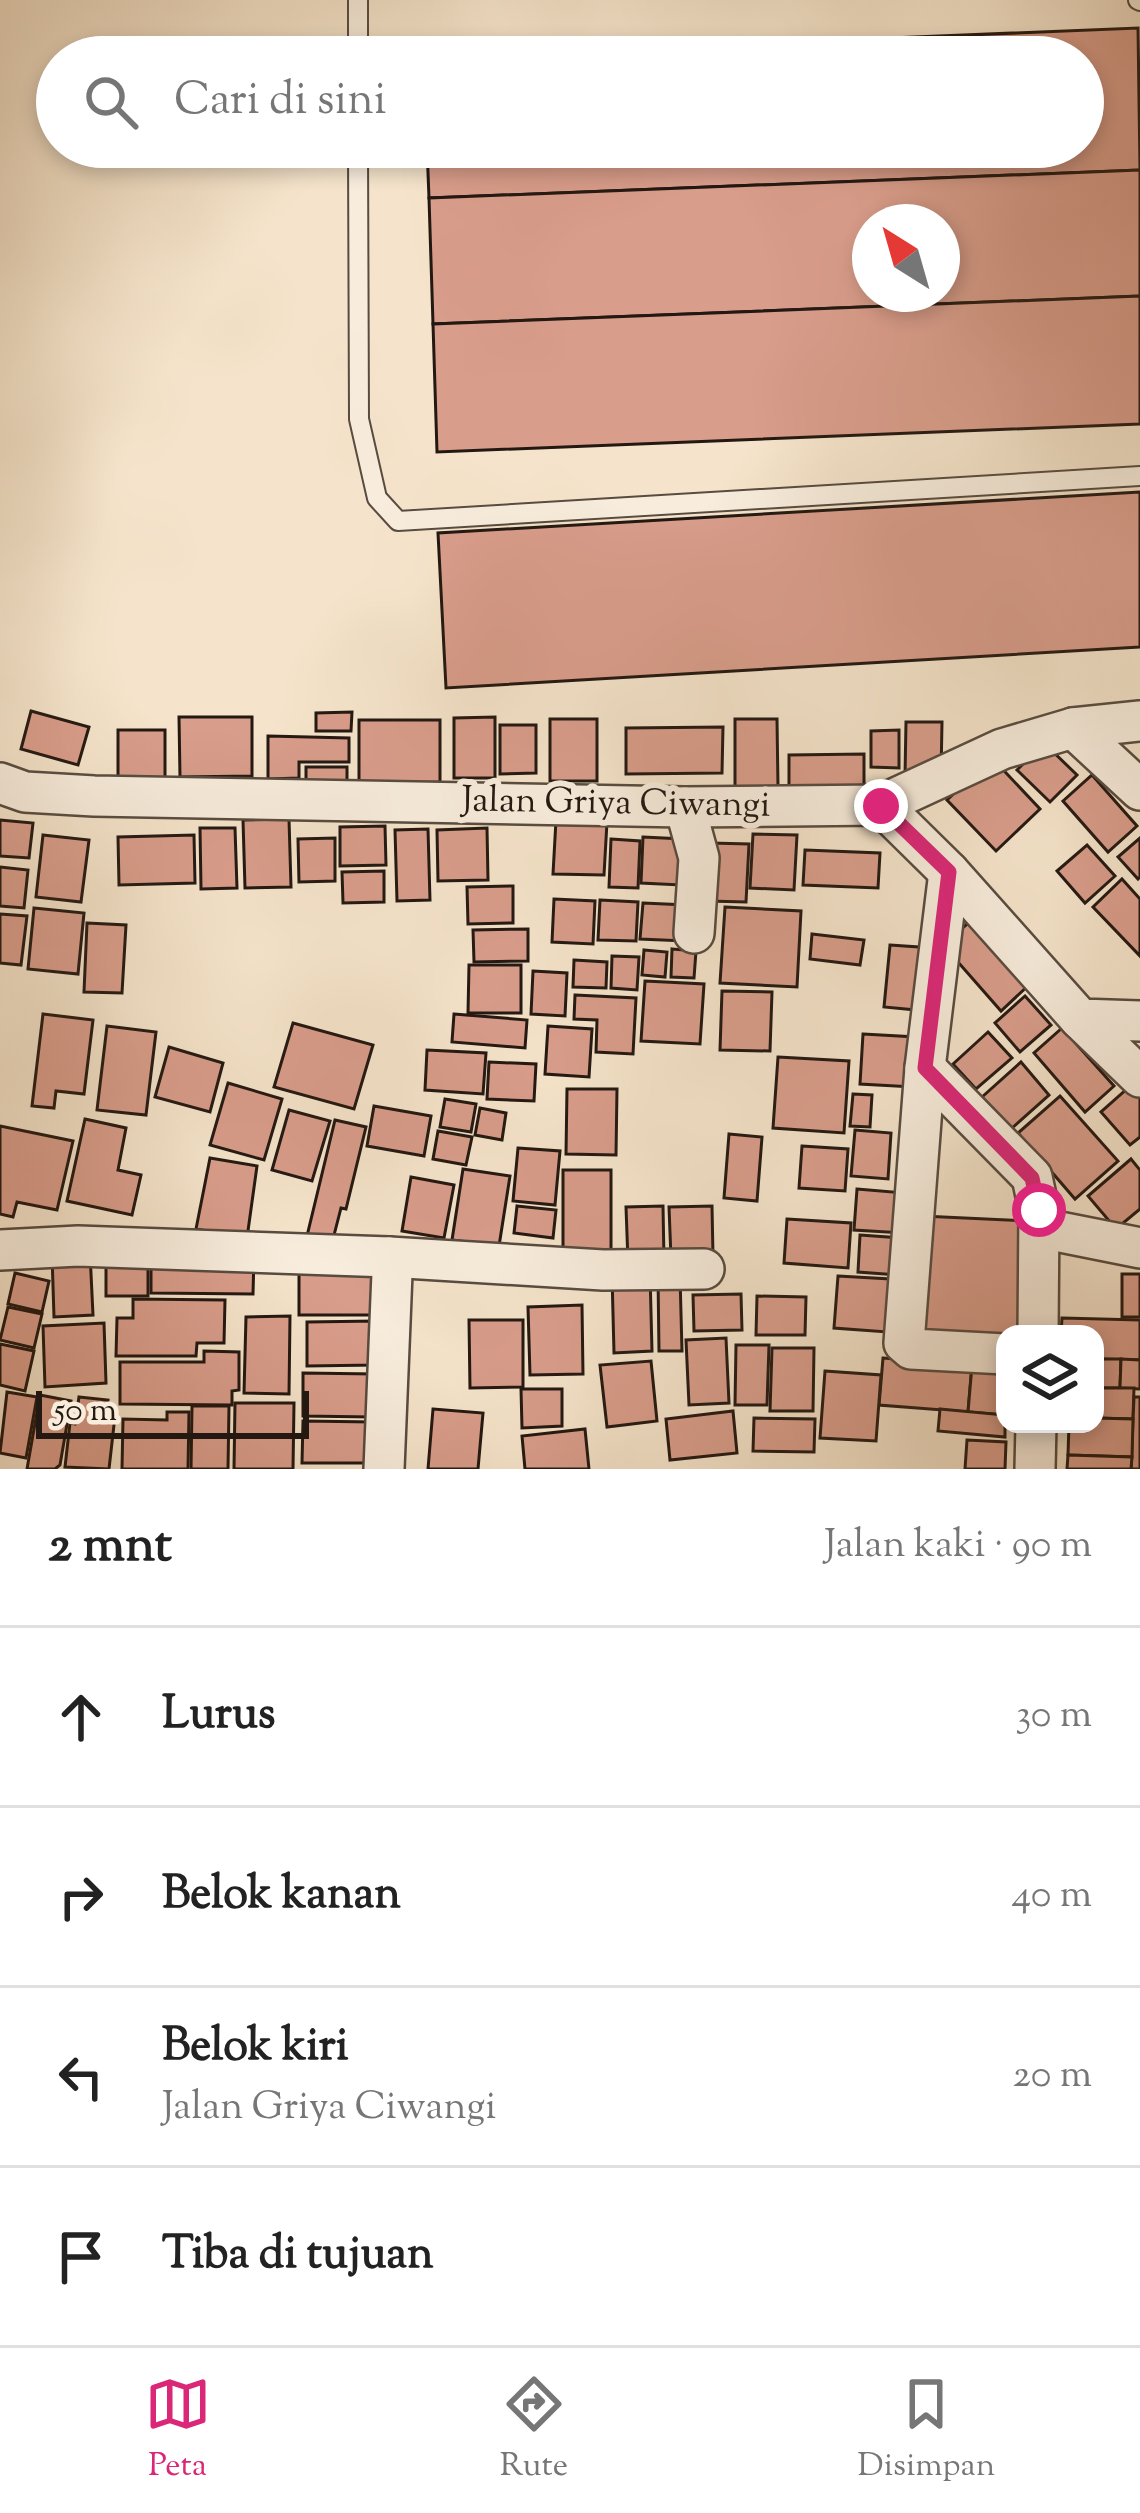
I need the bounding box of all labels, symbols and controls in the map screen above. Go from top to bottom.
search box [36,36,1104,168]
icon: search [78,69,144,135]
text: Cari di sini [174,70,387,135]
north arrow [852,204,960,312]
street label: Jalan Griya Ciwangi [459,775,771,833]
route end [854,779,908,833]
route start [1012,1183,1066,1237]
map controls [996,1325,1104,1433]
button: layers [996,1325,1104,1433]
scale bar [36,1385,309,1438]
text: 50 m [54,1388,117,1436]
text: 2 mnt [48,1511,172,1584]
text: Jalan kaki · 90 m [824,1519,1092,1575]
icon: ahead [48,1684,114,1750]
text: Lurus [162,1684,276,1749]
text: 30 m [1015,1689,1092,1745]
icon: right [48,1864,114,1930]
text: Belok kanan [162,1864,401,1929]
text: 40 m [1012,1869,1092,1925]
text: Belok kiri [162,2016,348,2081]
icon: left [48,2044,114,2110]
text: 20 m [1013,2049,1092,2105]
text: Jalan Griya Ciwangi [162,2081,496,2137]
icon: arrive [48,2224,114,2290]
text: Tiba di tujuan [162,2224,434,2289]
tab: Peta [145,2371,211,2491]
tab: Rute [500,2371,568,2491]
tab: Disimpan [858,2371,995,2491]

